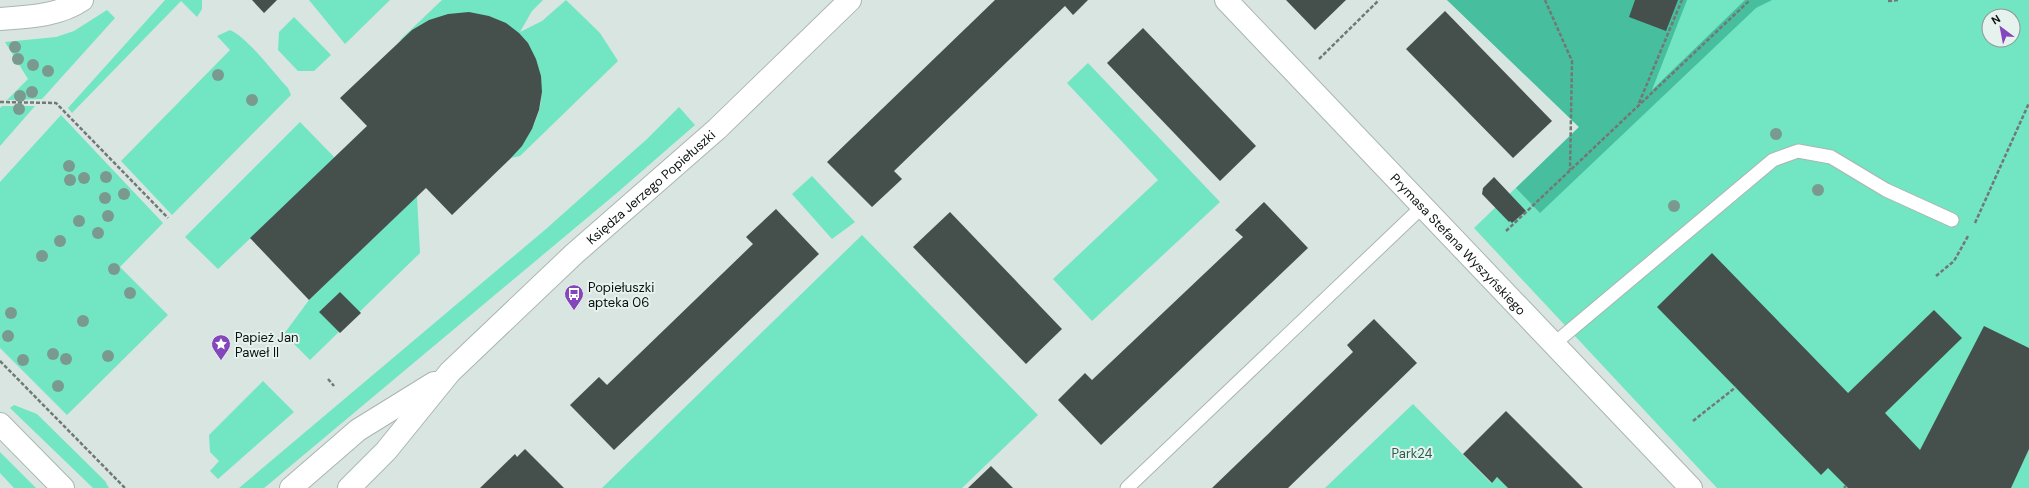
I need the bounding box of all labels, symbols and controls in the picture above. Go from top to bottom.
north arrow [1981,8,2021,48]
text: N [1989,11,2003,28]
street label: Księdza Jerzego Popiełuszki [583,126,719,248]
street label: Prymasa Stefana Wyszyńskiego [1387,170,1530,319]
place label: Popiełuszki apteka 06 [588,279,654,311]
bus stop icon: Popiełuszki apteka 06 [563,283,585,311]
place label: Papież Jan Paweł II [235,329,298,361]
place icon: Papież Jan Paweł II [210,333,232,361]
park label: Park24 [1392,445,1433,462]

